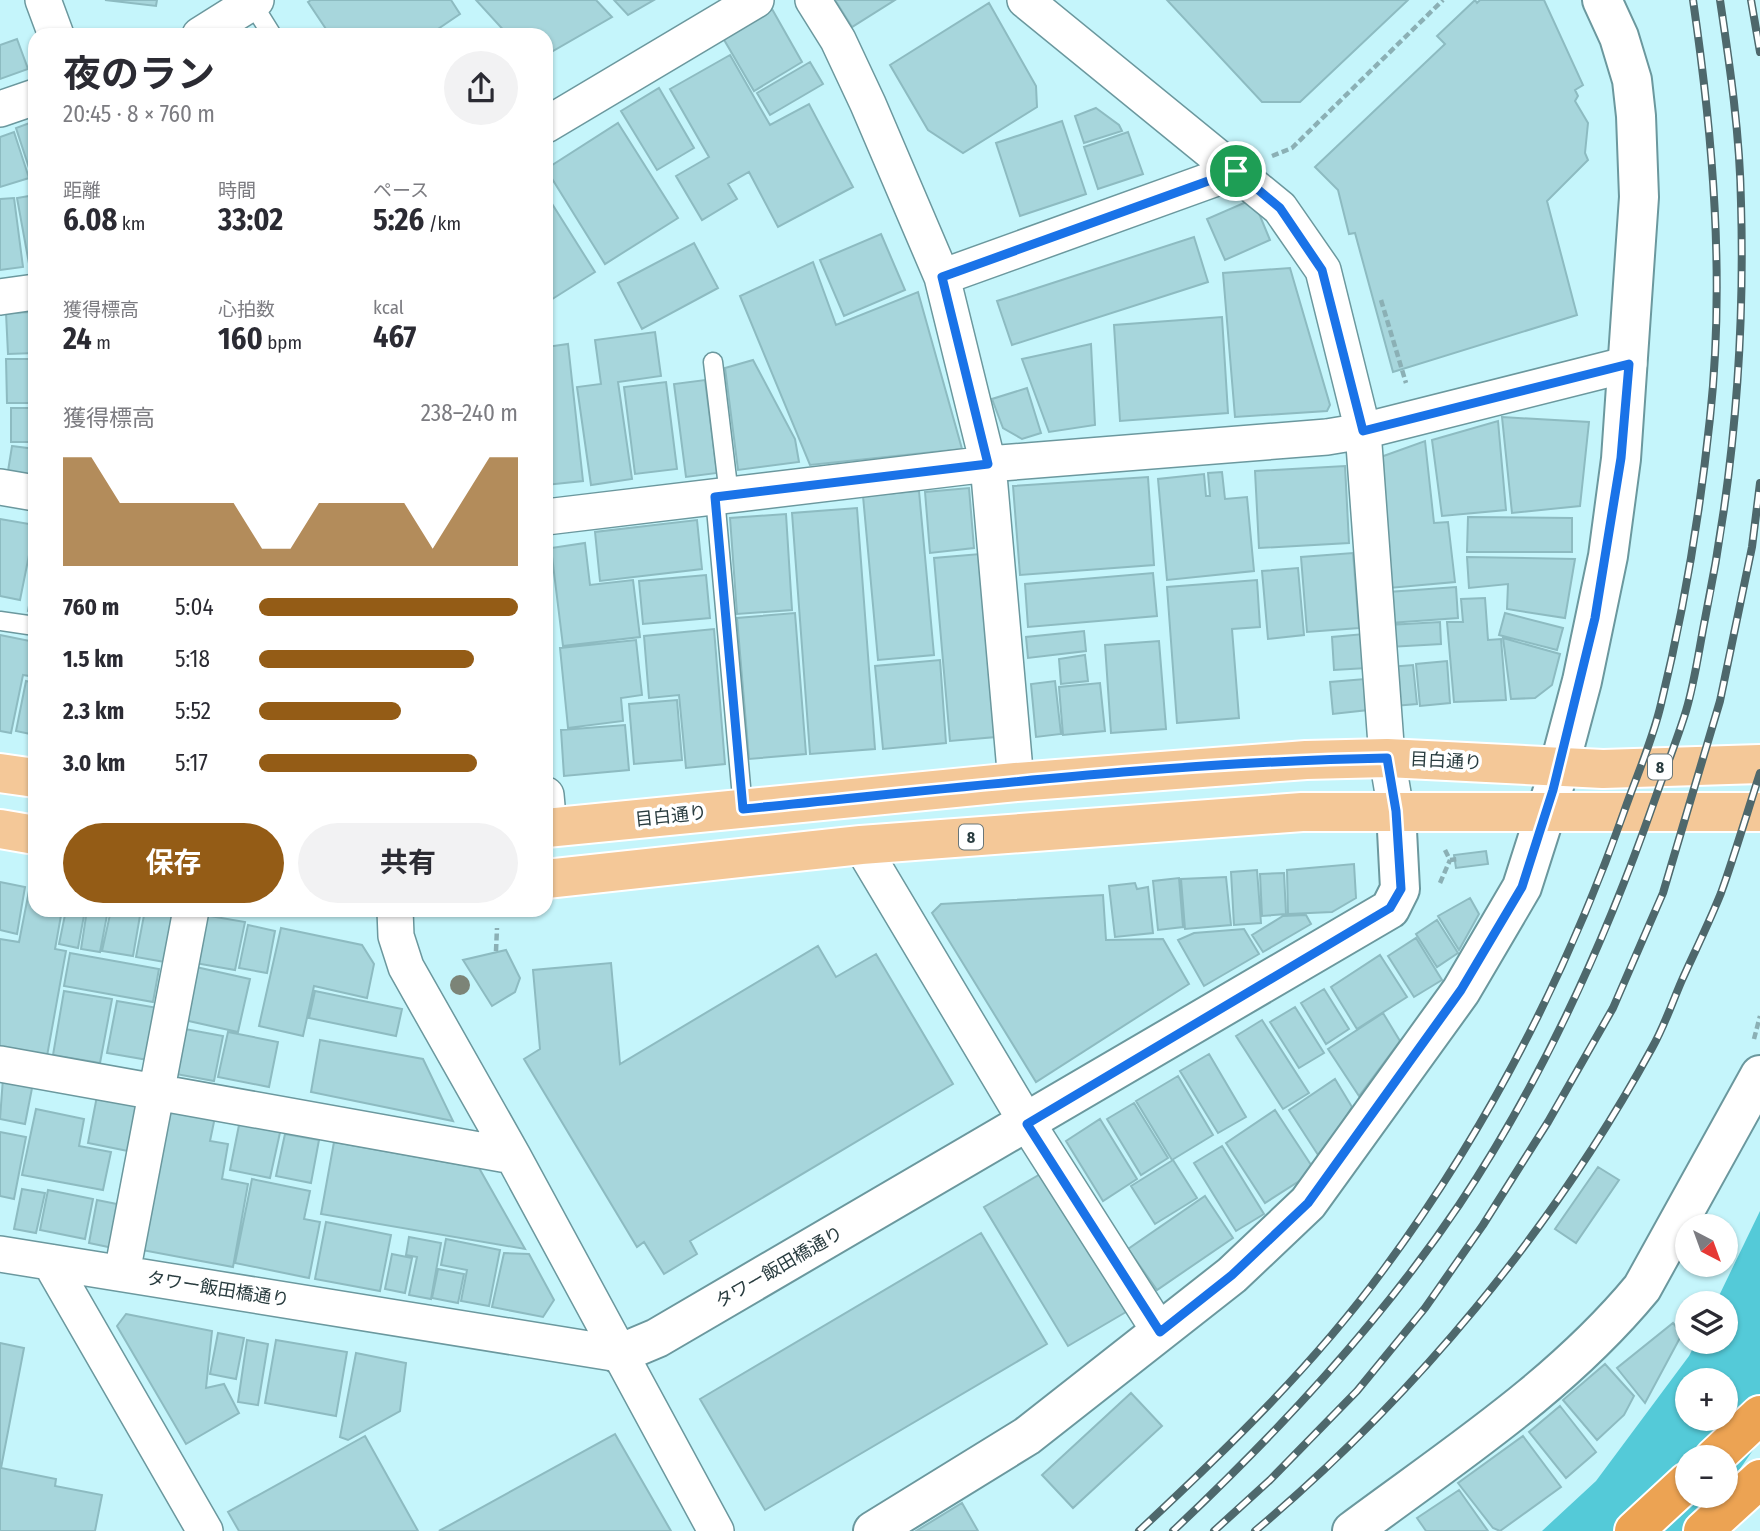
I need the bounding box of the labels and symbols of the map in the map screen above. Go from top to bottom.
pin [1206,141,1266,201]
street label: 目白通り [1409,748,1483,774]
road number: 8 [1648,754,1672,780]
street label: 目白通り [634,801,708,831]
road number: 8 [959,824,983,850]
north arrow [1675,1214,1738,1278]
street label: タワー飯田橋通り [711,1221,847,1313]
street label: タワー飯田橋通り [145,1267,291,1311]

